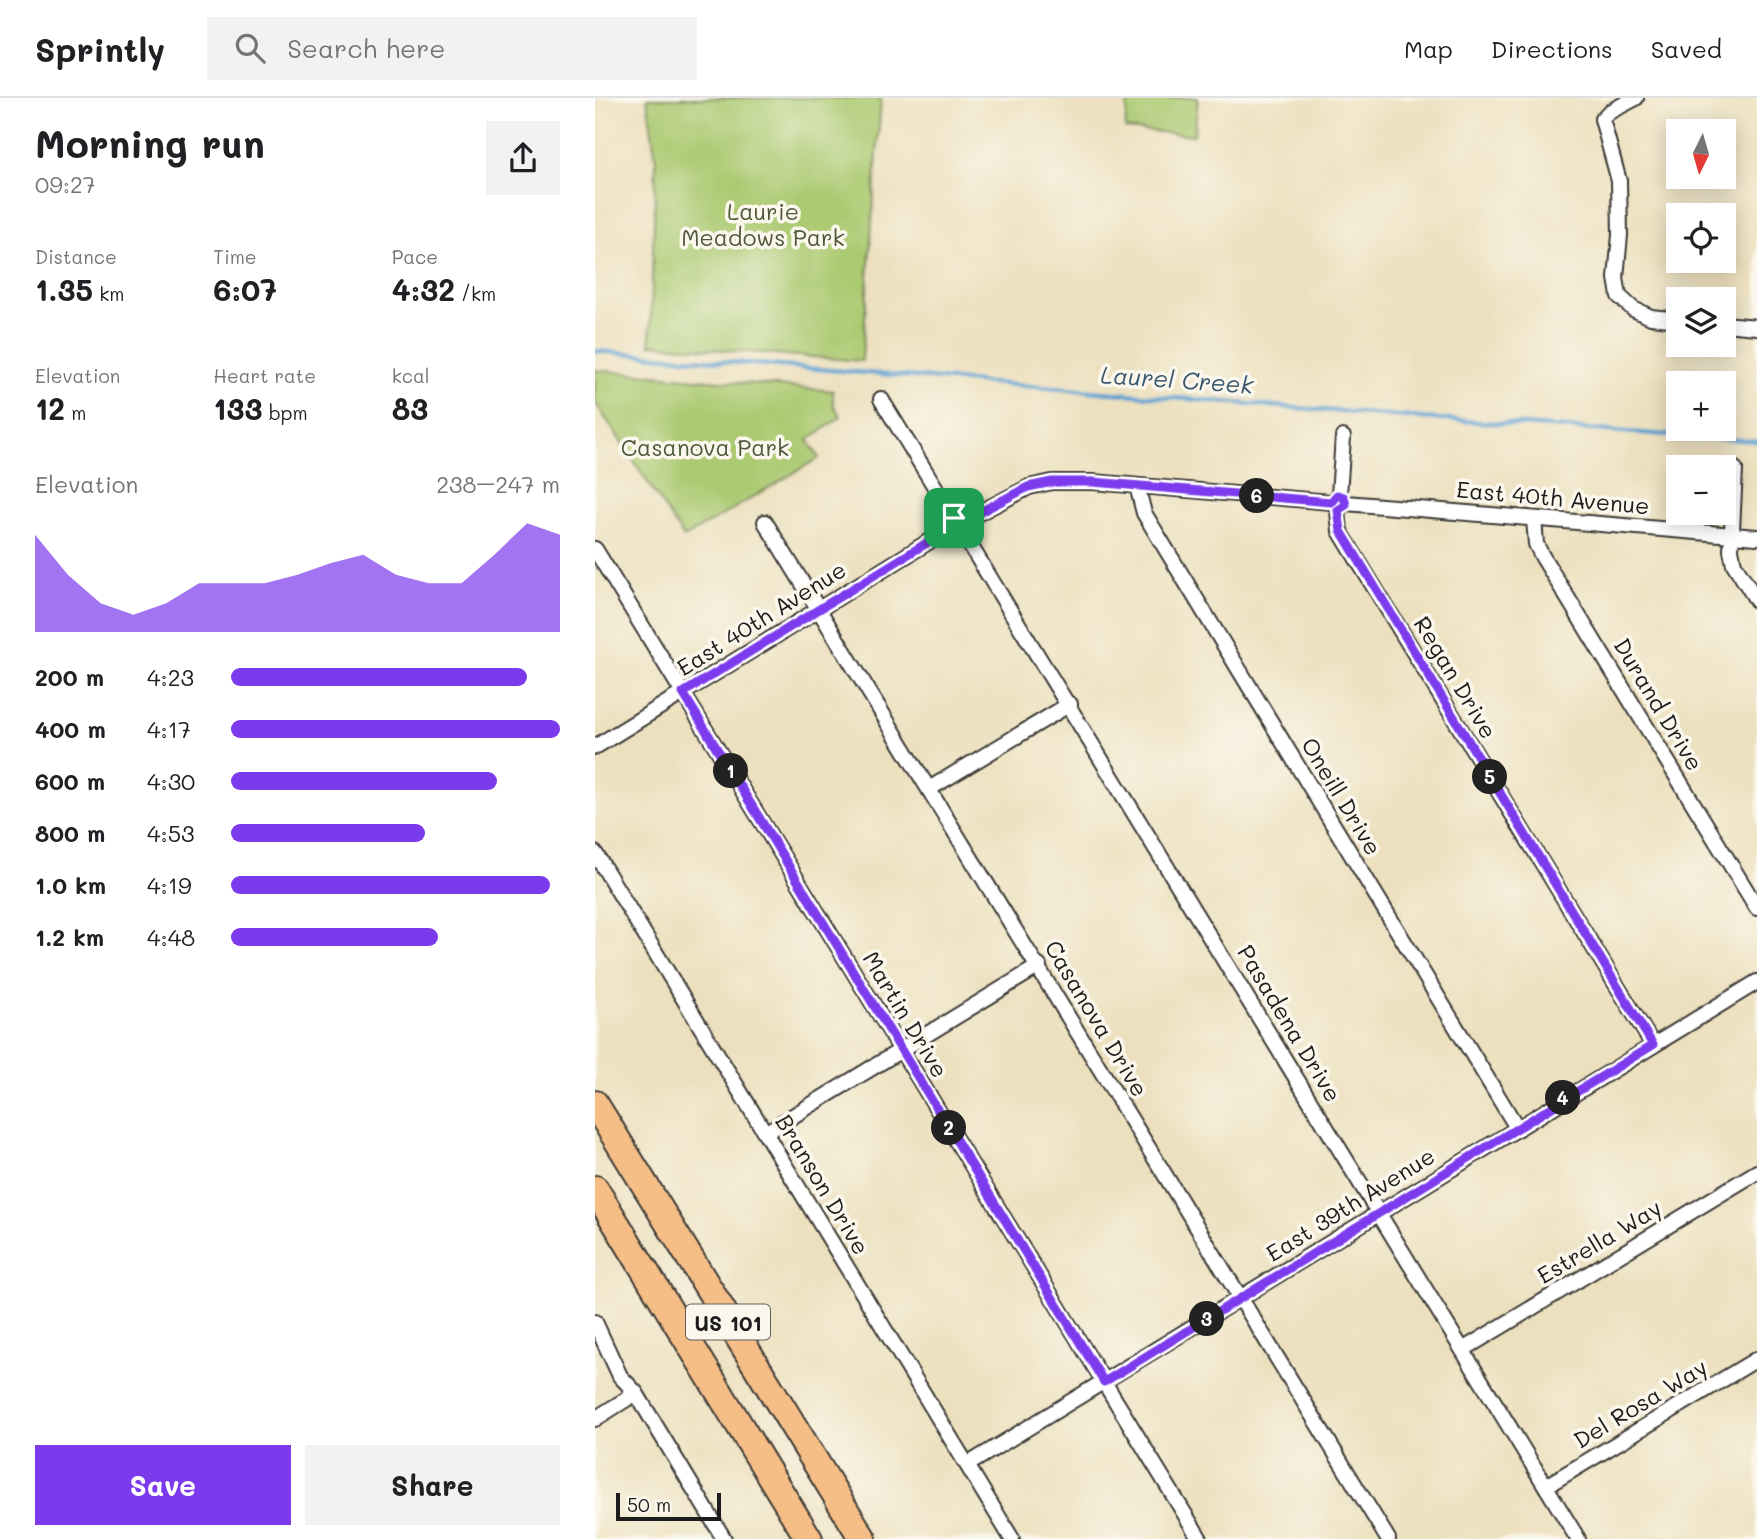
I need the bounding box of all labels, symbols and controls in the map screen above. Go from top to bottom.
search box [207,17,697,80]
text: Sprintly [35,27,165,70]
icon: search [231,29,269,67]
text: Search here [287,31,445,65]
text: Map [1404,33,1453,64]
text: Directions [1491,33,1613,64]
text: Saved [1651,33,1722,64]
text: Morning run [35,118,265,168]
north arrow [1666,119,1736,189]
map controls [1666,119,1736,525]
button: share [486,121,560,195]
text: 09:27 [35,169,96,199]
park label: Laurie Meadows Park [681,196,845,252]
button: locate [1666,203,1736,273]
text: Distance [35,244,117,269]
text: Time [213,244,257,269]
text: Pace [392,244,438,269]
text: 1.35 [35,269,93,309]
text: 6:07 [213,269,277,309]
text: 4:32 [392,269,455,309]
text: km [93,281,124,306]
text: /km [455,281,496,306]
button: layers [1666,287,1736,357]
water label: Laurel Creek [1100,358,1256,400]
text: Elevation [35,363,120,388]
text: Heart rate [213,363,316,388]
text: kcal [392,363,430,388]
button: + [1666,371,1736,441]
text: 12 [35,388,65,428]
text: 133 [213,388,263,428]
text: 83 [392,388,428,428]
text: m [65,400,86,425]
text: bpm [263,400,308,425]
park label: Casanova Park [621,432,789,462]
button: − [1666,455,1736,525]
text: Elevation [35,469,138,499]
text: 238–247 m [436,469,560,499]
street label: East 40th Avenue [1455,474,1651,520]
pin: 6 [1239,478,1275,514]
text: 6 [1251,483,1262,508]
pin [924,488,984,548]
icon: arrive [935,499,973,537]
street label: East 40th Avenue [671,554,851,682]
street label: Regan Drive [1408,610,1504,744]
street label: Durand Drive [1608,632,1710,776]
text: 200 m [35,662,104,692]
text: 4:23 [147,662,194,692]
text: 400 m [35,714,106,744]
text: 4:17 [147,714,191,744]
street label: Oneill Drive [1295,732,1389,860]
pin: 1 [713,754,749,788]
text: 1 [726,758,735,783]
pin: 5 [1473,760,1507,794]
text: 5 [1484,764,1495,789]
text: 600 m [35,766,105,796]
text: 4:30 [147,766,195,796]
text: 800 m [35,818,105,848]
text: 4:53 [147,818,195,848]
text: 1.0 km [35,870,106,900]
text: 4:19 [147,870,192,900]
text: 1.2 km [35,922,104,952]
text: 4:48 [147,922,195,952]
street label: Casanova Drive [1038,934,1156,1102]
street label: Pasadena Drive [1231,939,1349,1107]
street label: Martin Drive [857,945,955,1083]
pin: 4 [1545,1080,1581,1116]
text: 4 [1556,1085,1569,1110]
street label: Branson Drive [769,1108,877,1260]
pin: 2 [931,1110,967,1146]
text: 2 [943,1115,954,1140]
street label: East 39th Avenue [1260,1140,1440,1268]
street label: Estrella Way [1531,1192,1667,1290]
pin: 3 [1189,1302,1225,1336]
road number: US 101 [686,1304,770,1340]
text: 3 [1201,1306,1212,1331]
street label: Del Rosa Way [1568,1351,1712,1455]
button: Save [35,1445,291,1525]
button: Share [305,1445,560,1525]
scale bar [616,1490,721,1522]
text: 50 m [627,1492,671,1517]

